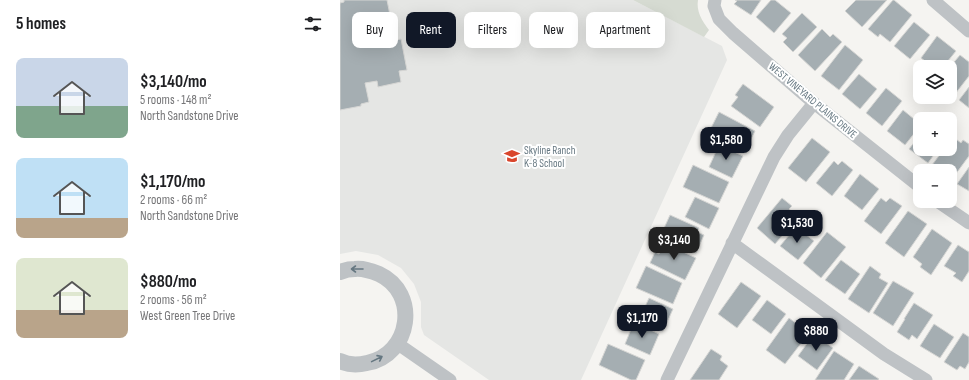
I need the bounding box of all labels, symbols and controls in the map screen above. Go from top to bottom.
chip: Buy [352,12,398,48]
chip: Rent [406,12,456,48]
chip: Filters [464,12,521,48]
chip: New [529,12,578,48]
chip: Apartment [586,12,665,48]
icon: filters [302,13,324,35]
text: 5 homes [16,14,66,34]
street label: WEST VINEYARD PLAINS DRIVE [766,60,859,141]
map controls [913,60,957,208]
button: layers [913,60,957,104]
text: $3,140/mo [140,72,207,92]
icon: home [48,74,96,122]
text: 5 rooms · 148 m² [140,92,212,108]
text: North Sandstone Drive [140,108,239,124]
button: + [913,112,957,156]
pin: $1,580 [693,127,759,161]
text: $1,580 [709,132,743,148]
place label: Skyline Ranch K-8 School [524,144,576,170]
school or university icon: Skyline Ranch K-8 School [503,147,521,165]
button: − [913,164,957,208]
text: $1,170/mo [140,172,206,192]
icon: home [48,174,96,222]
text: 2 rooms · 66 m² [140,192,207,208]
text: North Sandstone Drive [140,208,239,224]
pin: $1,530 [764,210,830,244]
text: $1,530 [781,215,813,231]
pin: $3,140 [641,227,707,261]
text: $3,140 [658,232,690,248]
one-way arrow [351,265,364,273]
text: $880/mo [140,272,197,292]
icon: home [48,274,96,322]
text: 2 rooms · 56 m² [140,292,207,308]
pin: $1,170 [609,305,675,339]
text: West Green Tree Drive [140,308,235,324]
text: $1,170 [626,310,658,326]
pin: $880 [792,318,840,352]
text: $880 [803,323,829,339]
one-way arrow [371,355,383,362]

